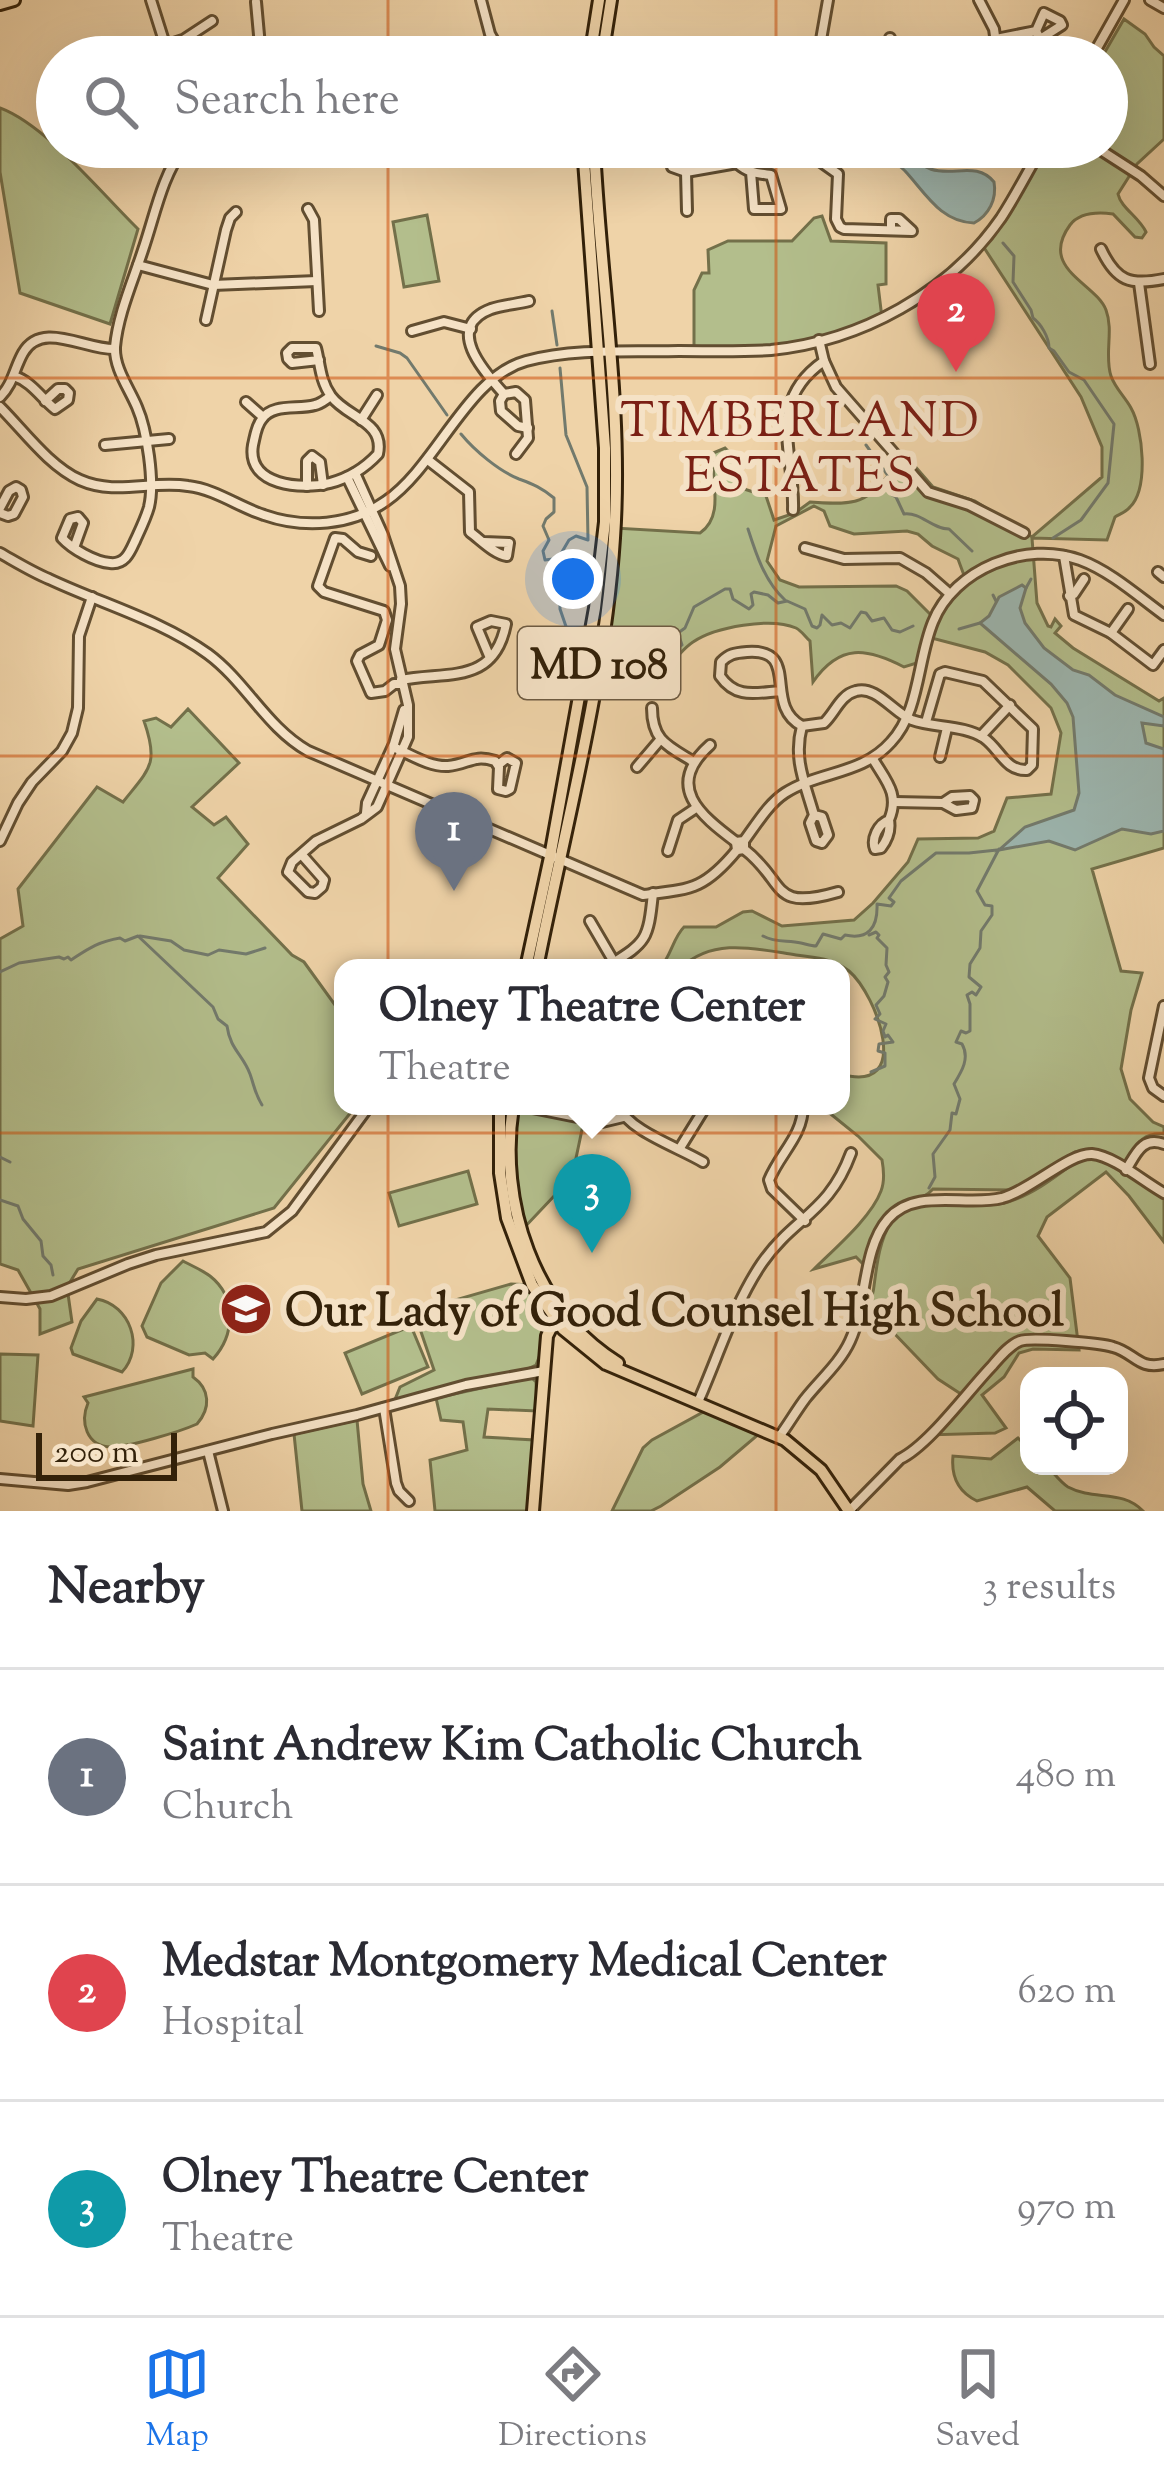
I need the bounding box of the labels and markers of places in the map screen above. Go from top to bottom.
pin: 2 [917,273,995,372]
pin: 1 [415,792,493,891]
pin: 3 [553,1154,631,1253]
school or university icon: Our Lady of Good Counsel High School [218,1281,274,1337]
place label: Our Lady of Good Counsel High School [285,1282,1064,1347]

